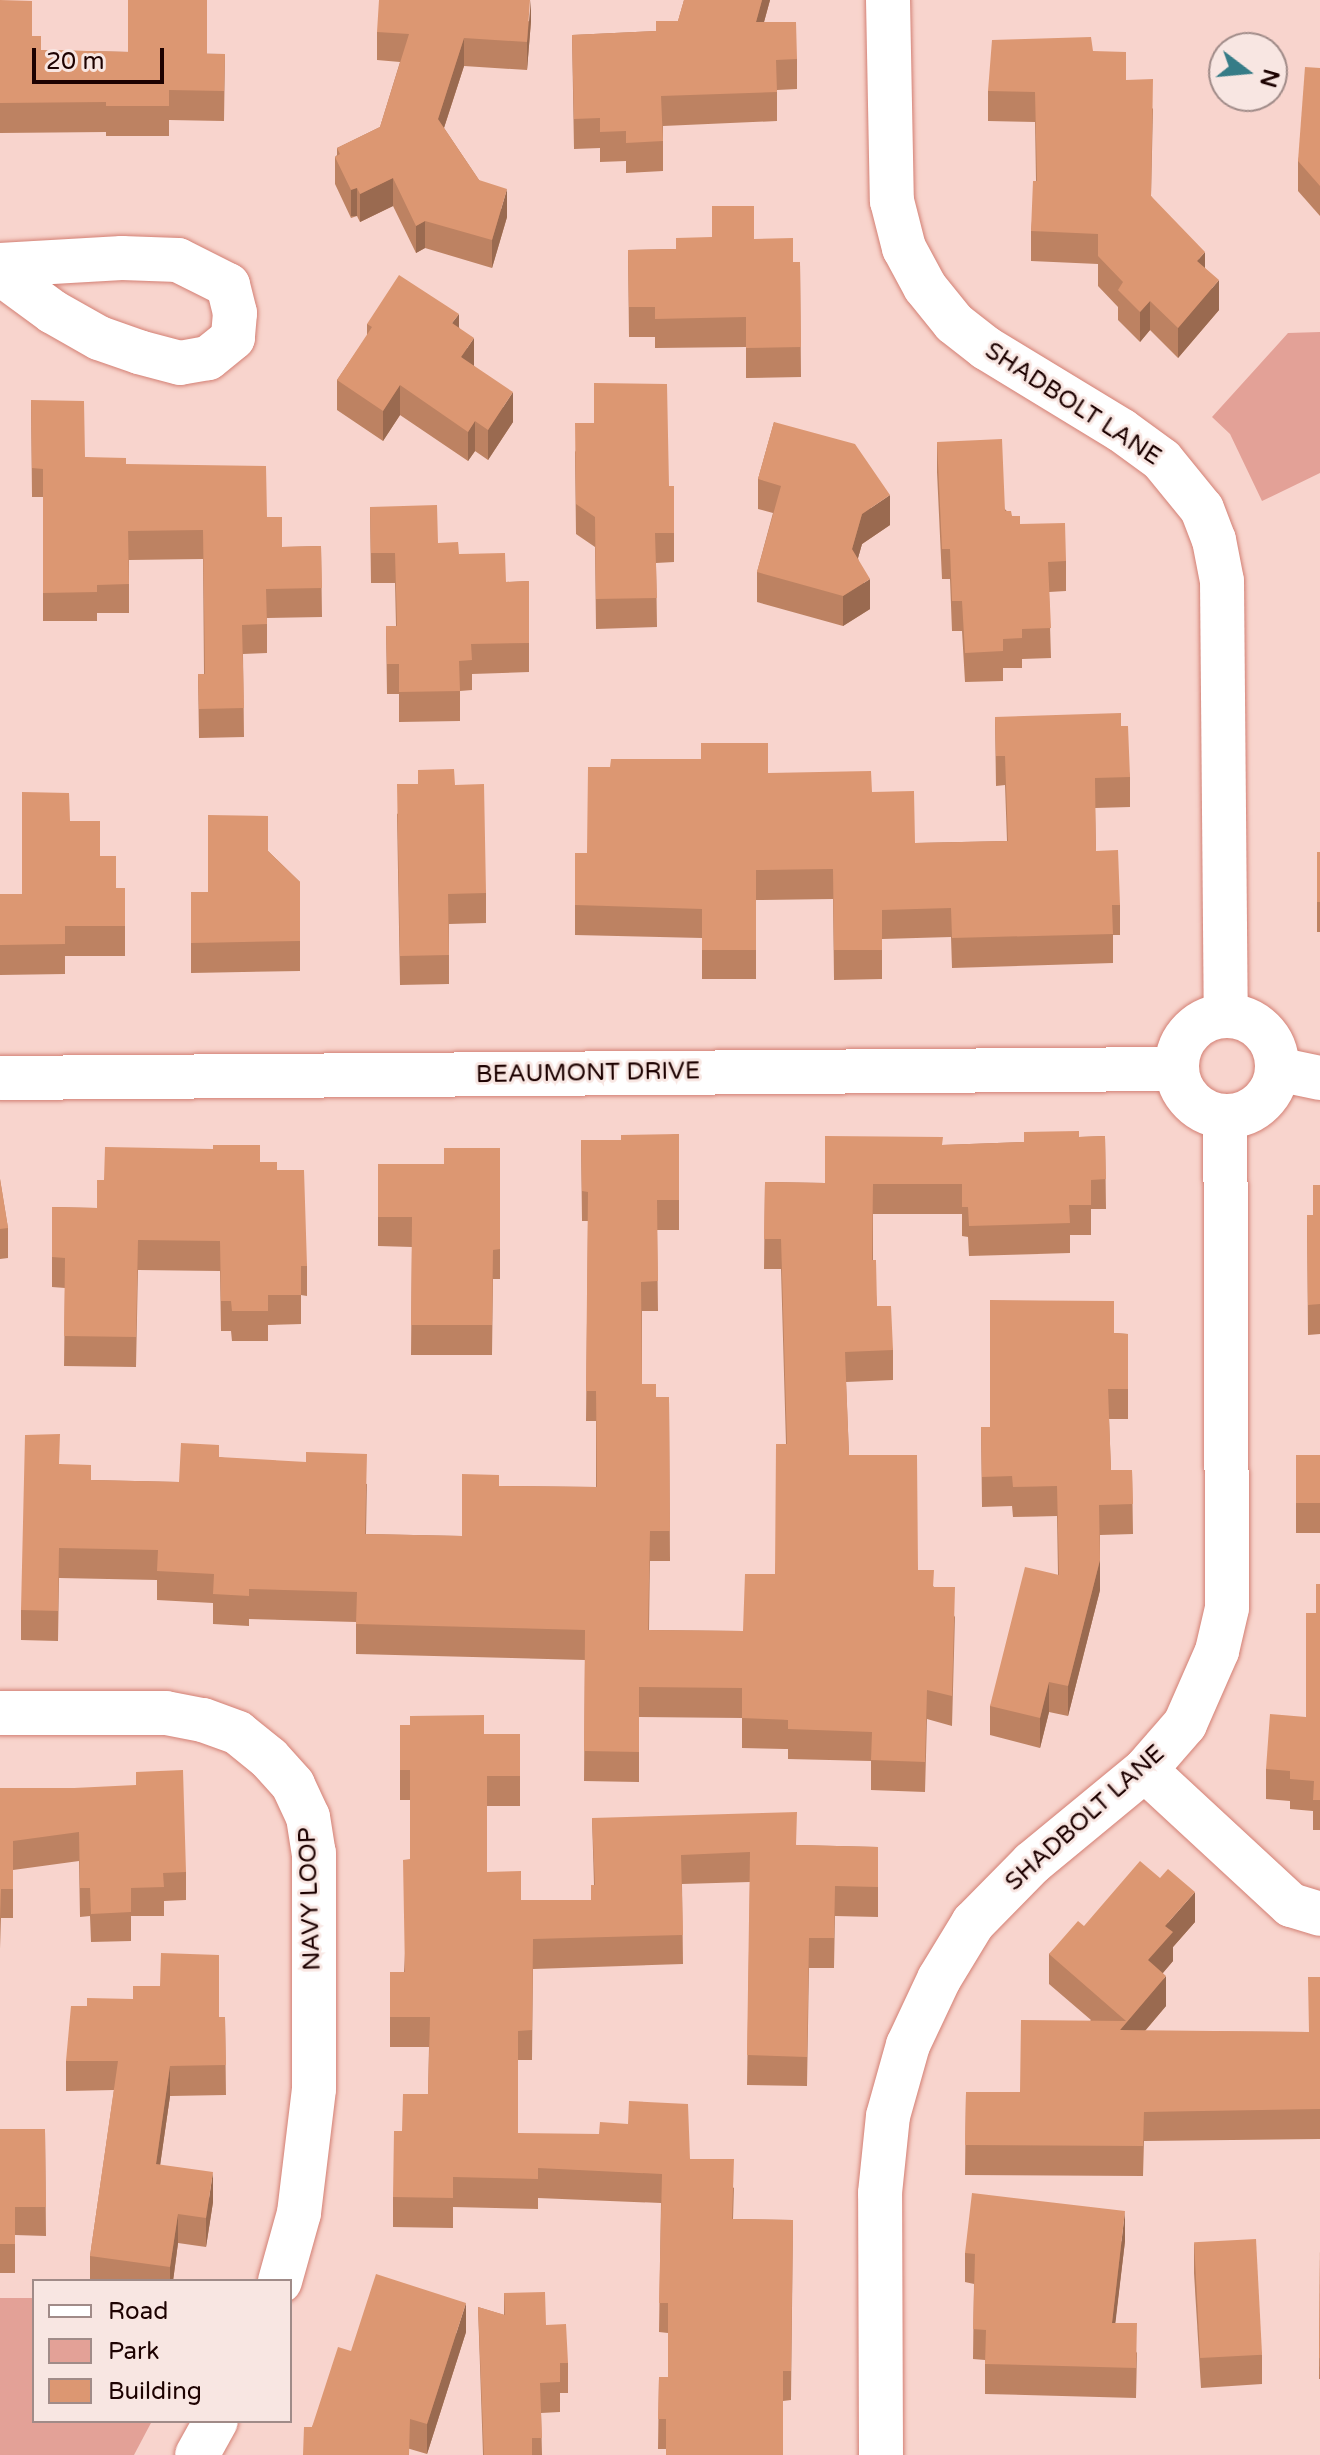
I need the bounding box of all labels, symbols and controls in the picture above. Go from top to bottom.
scale bar [36,32,168,82]
north arrow [1208,32,1288,112]
text: 20 m [46,47,104,76]
text: N [1254,66,1284,90]
street label: SHADBOLT LANE [980,336,1166,472]
street label: BEAUMONT DRIVE [476,1057,700,1089]
street label: SHADBOLT LANE [1000,1739,1170,1897]
street label: NAVY LOOP [293,1827,327,1971]
legend [32,2279,292,2423]
text: Road [108,2297,168,2326]
text: Park [108,2337,159,2366]
text: Building [108,2377,202,2406]

